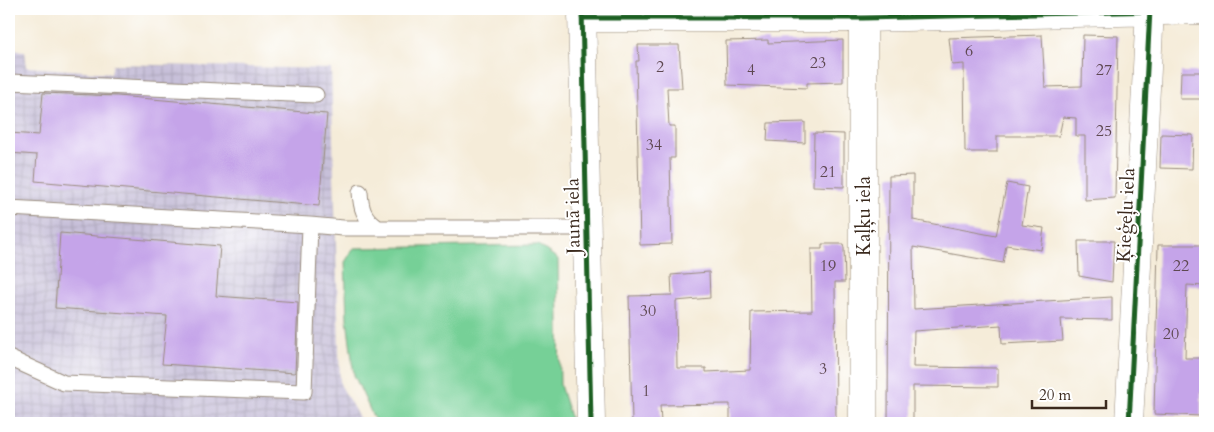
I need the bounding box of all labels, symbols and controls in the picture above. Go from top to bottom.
house number: 6 [965,40,973,62]
house number: 23 [810,52,826,74]
house number: 2 [656,56,664,78]
house number: 4 [747,59,755,81]
house number: 27 [1096,59,1112,81]
house number: 25 [1096,120,1112,142]
house number: 34 [646,134,662,156]
house number: 21 [820,161,836,183]
street label: Ķieģeļu iela [1111,167,1141,263]
street label: Kaļķu iela [851,176,877,256]
street label: Jaunā iela [559,178,587,257]
house number: 19 [820,255,836,277]
house number: 22 [1173,255,1189,277]
house number: 30 [640,300,656,322]
house number: 20 [1163,323,1179,345]
house number: 3 [819,358,827,380]
scale bar [1032,377,1105,409]
house number: 1 [642,380,650,402]
text: 20 m [1039,385,1071,405]

